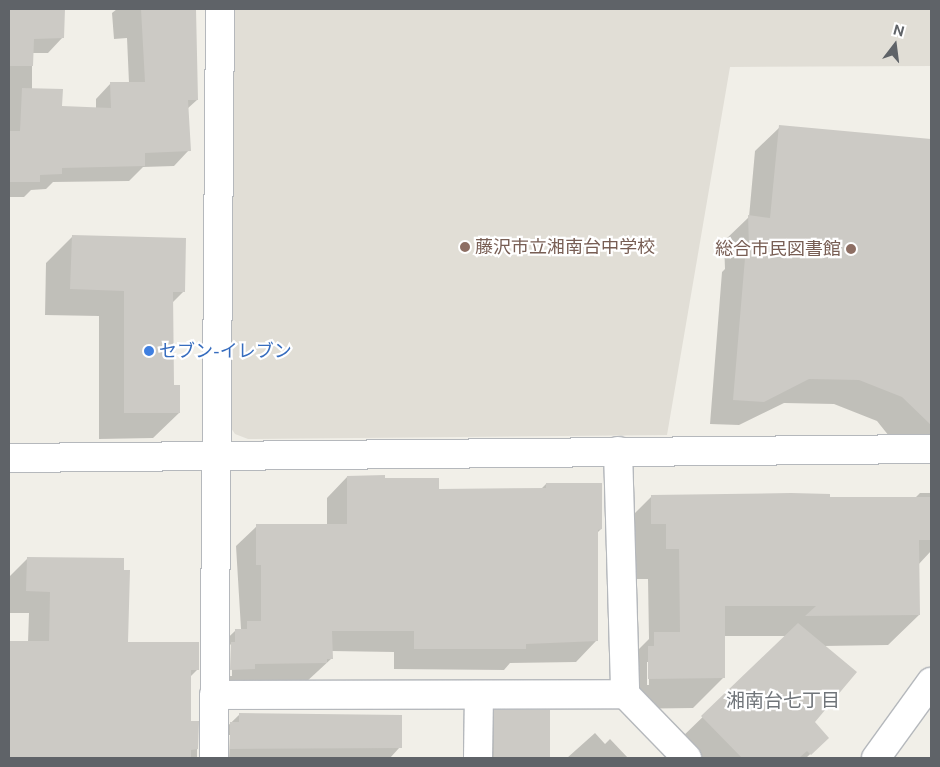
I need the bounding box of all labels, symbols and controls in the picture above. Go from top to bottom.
north arrow [870,20,920,70]
text: N [892,21,906,40]
place label: 藤沢市立湘南台中学校 [475,236,655,258]
place label: 総合市民図書館 [715,238,841,260]
marker: 藤沢市立湘南台中学校 [459,241,471,253]
marker: 総合市民図書館 [845,243,857,255]
place label: セブン-イレブン [159,340,292,362]
marker: セブン-イレブン [143,345,155,357]
district label: 湘南台七丁目 [726,690,840,712]

